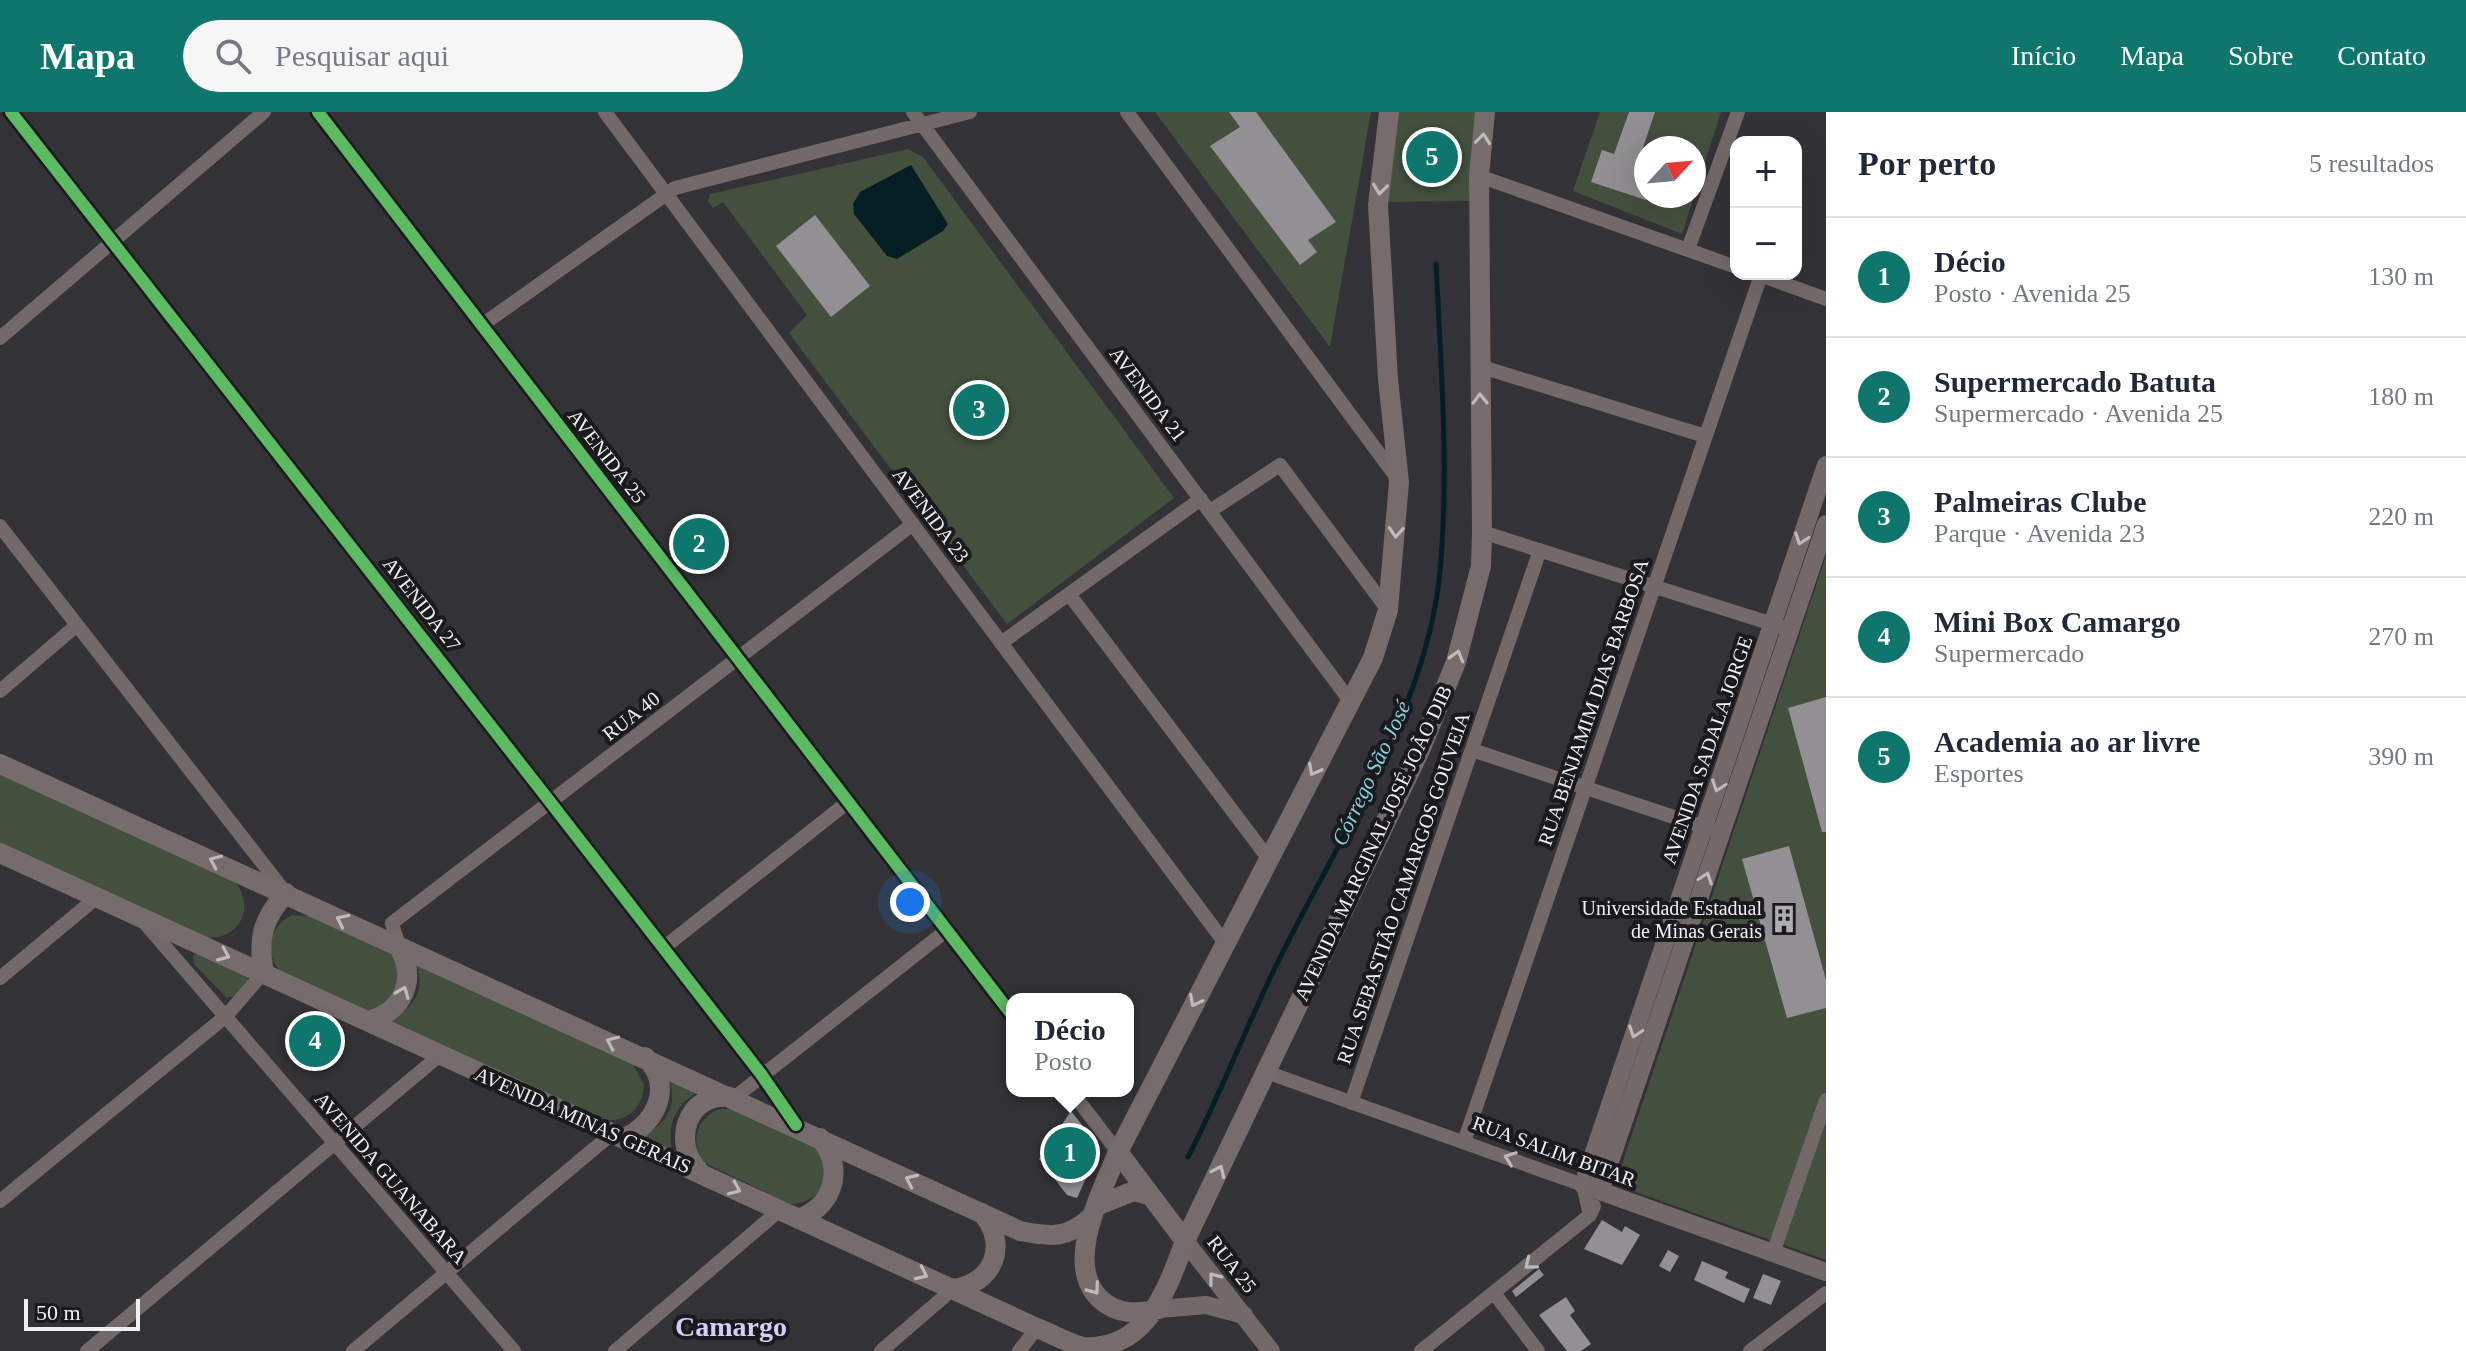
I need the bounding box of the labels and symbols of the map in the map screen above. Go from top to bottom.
pin: 5 [1406,127,1458,187]
one-way arrow [1474,132,1491,145]
north arrow [1634,136,1706,208]
one-way arrow [1371,183,1388,196]
street label: AVENIDA 21 [1105,342,1191,446]
pin: 3 [953,380,1005,440]
one-way arrow [1471,392,1488,405]
street label: AVENIDA 25 [564,405,650,507]
street label: AVENIDA 23 [888,463,974,567]
pin: 2 [673,514,725,574]
one-way arrow [1388,526,1405,539]
one-way arrow [1795,531,1811,545]
street label: AVENIDA 27 [379,553,465,655]
street label: RUA BENJAMIM DIAS BARBOSA [1533,555,1653,848]
street label: AVENIDA SADALA JORGE [1658,633,1756,867]
one-way arrow [1448,649,1464,663]
street label: AVENIDA MARGINAL JOSÉ JOÃO DIB [1289,681,1456,1004]
street label: RUA 40 [598,687,664,745]
water label: Córrego São José [1327,696,1416,849]
street label: RUA SEBASTIÃO CAMARGOS GOUVEIA [1331,708,1474,1067]
one-way arrow [1309,762,1324,776]
one-way arrow [1711,778,1727,792]
one-way arrow [208,855,223,871]
one-way arrow [1696,872,1712,886]
your location [890,882,930,922]
place label: Universidade Estadual de Minas Gerais [1582,897,1762,942]
building icon: Universidade Estadual de Minas Gerais [1769,904,1799,934]
one-way arrow [336,914,351,930]
one-way arrow [216,945,230,962]
one-way arrow [393,986,410,1000]
one-way arrow [1189,993,1204,1008]
pin: 4 [289,1011,341,1071]
one-way arrow [1628,1024,1644,1038]
one-way arrow [605,1036,620,1052]
street label: AVENIDA MINAS GERAIS [472,1062,694,1178]
street label: AVENIDA GUANABARA [310,1088,472,1269]
street label: RUA SALIM BITAR [1470,1111,1639,1191]
pin: 1 [1044,1123,1096,1183]
one-way arrow [1504,1152,1518,1168]
one-way arrow [1209,1165,1225,1179]
one-way arrow [905,1174,919,1190]
one-way arrow [727,1179,742,1195]
street label: RUA 25 [1203,1231,1261,1297]
one-way arrow [1524,1254,1539,1268]
one-way arrow [914,1265,929,1281]
one-way arrow [1209,1273,1224,1287]
one-way arrow [1084,1280,1098,1295]
scale bar [24,1295,140,1331]
district label: Camargo [675,1311,787,1342]

